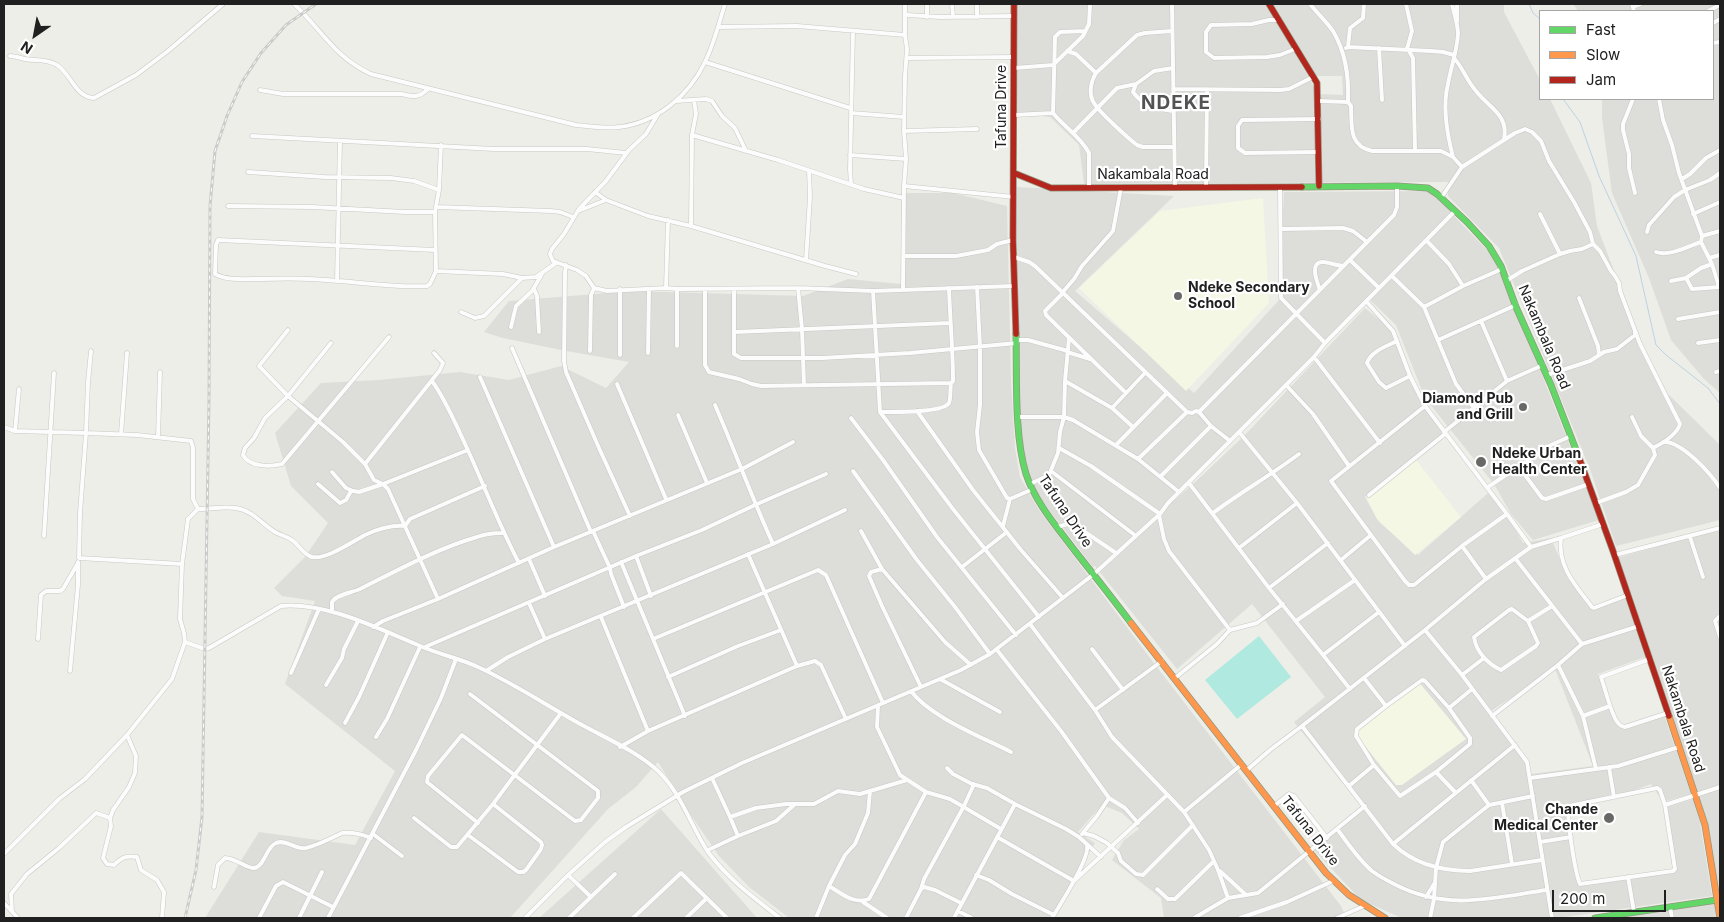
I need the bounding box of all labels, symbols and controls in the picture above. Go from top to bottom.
north arrow [10,10,60,60]
legend [1539,10,1714,100]
text: Fast [1586,20,1616,39]
text: N [17,38,36,58]
text: Slow [1586,45,1620,64]
street label: Tafuna Drive [994,65,1010,149]
text: Jam [1586,70,1616,89]
district label: NDEKE [1140,92,1212,114]
street label: Nakambala Road [1097,167,1209,183]
place label: Ndeke Secondary School [1188,280,1310,312]
street label: Nakambala Road [1514,282,1574,392]
marker: Ndeke Secondary School [1172,290,1184,302]
place label: Diamond Pub and Grill [1422,391,1513,424]
marker: Diamond Pub and Grill [1517,401,1529,413]
place label: Ndeke Urban Health Center [1492,446,1587,478]
marker: Ndeke Urban Health Center [1474,455,1488,469]
street label: Tafuna Drive [1035,471,1095,551]
street label: Nakambala Road [1658,663,1708,775]
street label: Tafuna Drive [1277,793,1343,869]
place label: Chande Medical Center [1494,802,1598,834]
marker: Chande Medical Center [1602,811,1616,825]
scale bar [1554,880,1668,912]
text: 200 m [1560,889,1605,908]

